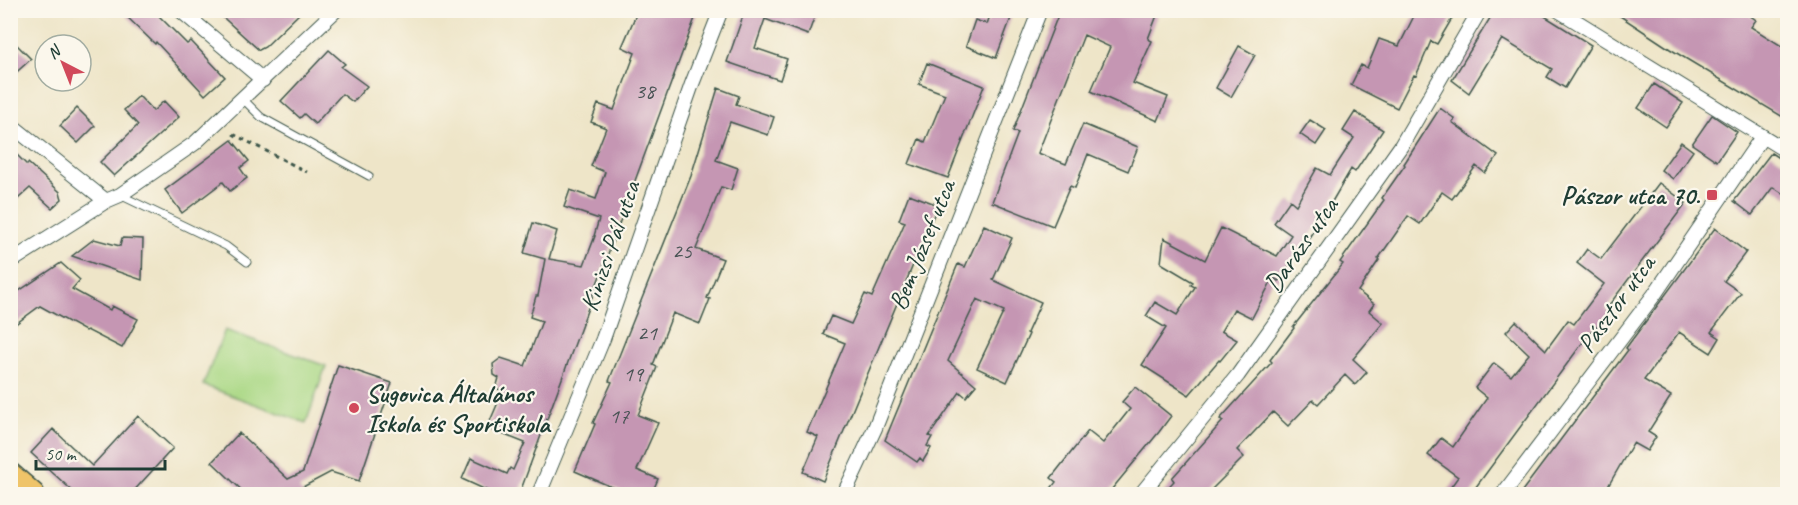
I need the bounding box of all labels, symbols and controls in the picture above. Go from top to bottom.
north arrow [33,33,93,93]
text: N [43,40,66,63]
house number: 38 [635,77,657,105]
street label: Bem József utca [881,173,964,315]
street label: Kinizsi Pál utca [572,175,648,315]
place label: Pászor utca 70. [1561,179,1701,212]
marker: Pászor utca 70. [1705,188,1719,202]
street label: Darázs utca [1256,190,1346,299]
house number: 25 [672,237,693,265]
street label: Pásztor utca [1570,247,1664,359]
house number: 21 [637,319,658,347]
house number: 19 [623,360,645,388]
place label: Sugovica Általános Iskola és Sportiskola [366,377,552,440]
marker: Sugovica Általános Iskola és Sportiskola [347,401,361,415]
house number: 17 [609,402,630,430]
scale bar [36,433,165,471]
text: 50 m [45,443,78,465]

